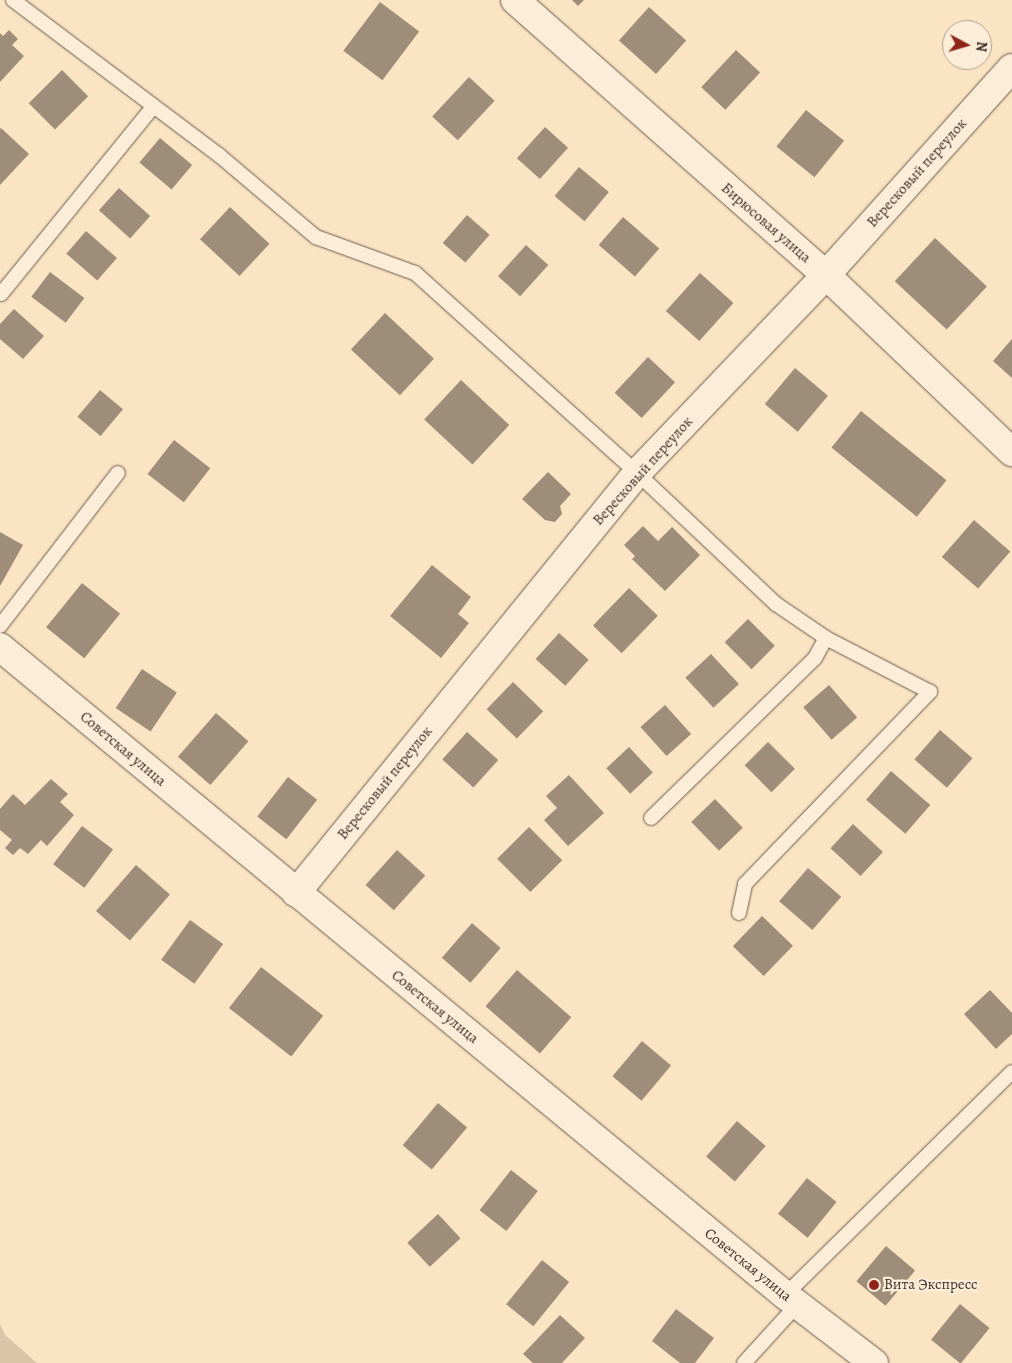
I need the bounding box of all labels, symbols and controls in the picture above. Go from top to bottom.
north arrow [942,20,992,70]
text: N [971,40,991,53]
street label: Вересковый переулок [863,115,971,231]
street label: Бирюсовая улица [717,179,815,267]
street label: Вересковый переулок [589,413,697,529]
street label: Советская улица [76,708,170,790]
street label: Вересковый переулок [334,723,436,843]
street label: Советская улица [388,966,482,1048]
street label: Советская улица [701,1224,795,1306]
place label: Вита Экспресс [884,1276,977,1294]
marker: Вита Экспресс [868,1279,880,1291]

